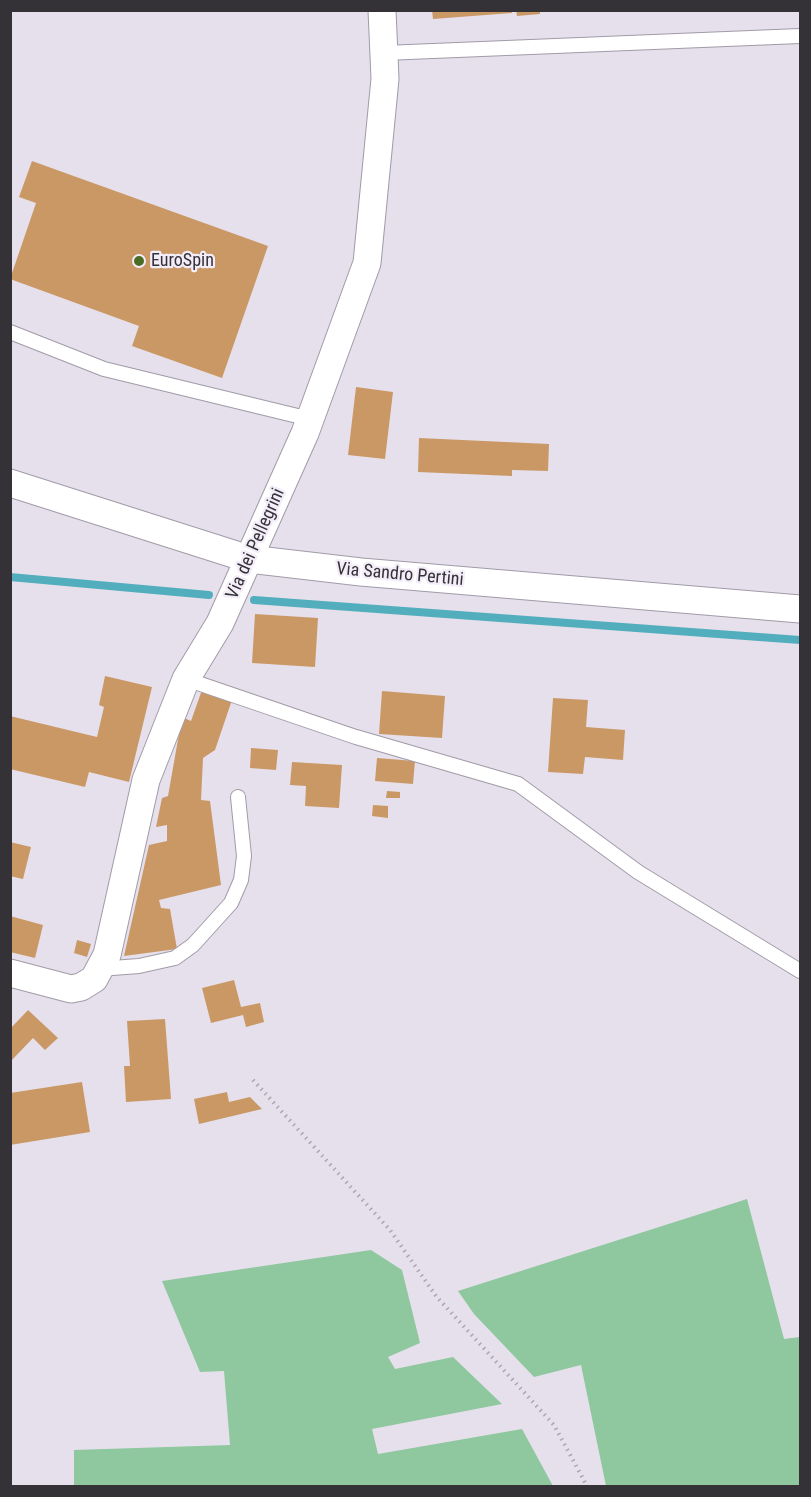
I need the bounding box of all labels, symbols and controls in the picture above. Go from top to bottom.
place label: EuroSpin [151,250,214,272]
marker: EuroSpin [132,254,146,268]
street label: Via dei Pellegrini [222,485,290,603]
street label: Via Sandro Pertini [336,559,464,591]

